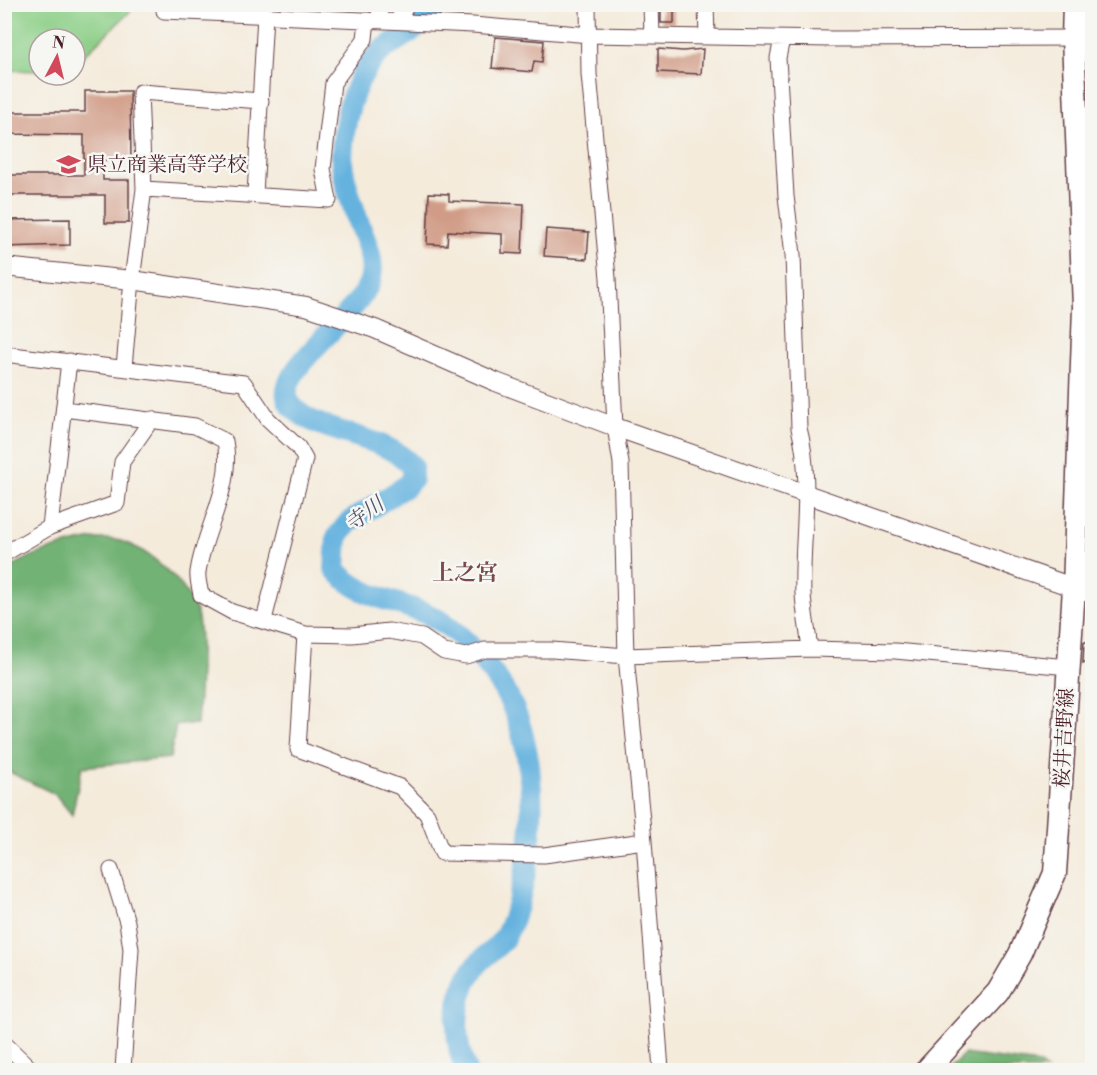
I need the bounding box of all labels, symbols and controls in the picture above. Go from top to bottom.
north arrow [27,27,87,87]
text: N [51,32,67,54]
school or university icon: 県立商業高等学校 [56,152,82,178]
place label: 県立商業高等学校 [87,153,247,178]
water label: 寺川 [340,491,391,538]
district label: 上之宮 [432,560,498,587]
street label: 桜井吉野線 [1050,687,1080,789]

